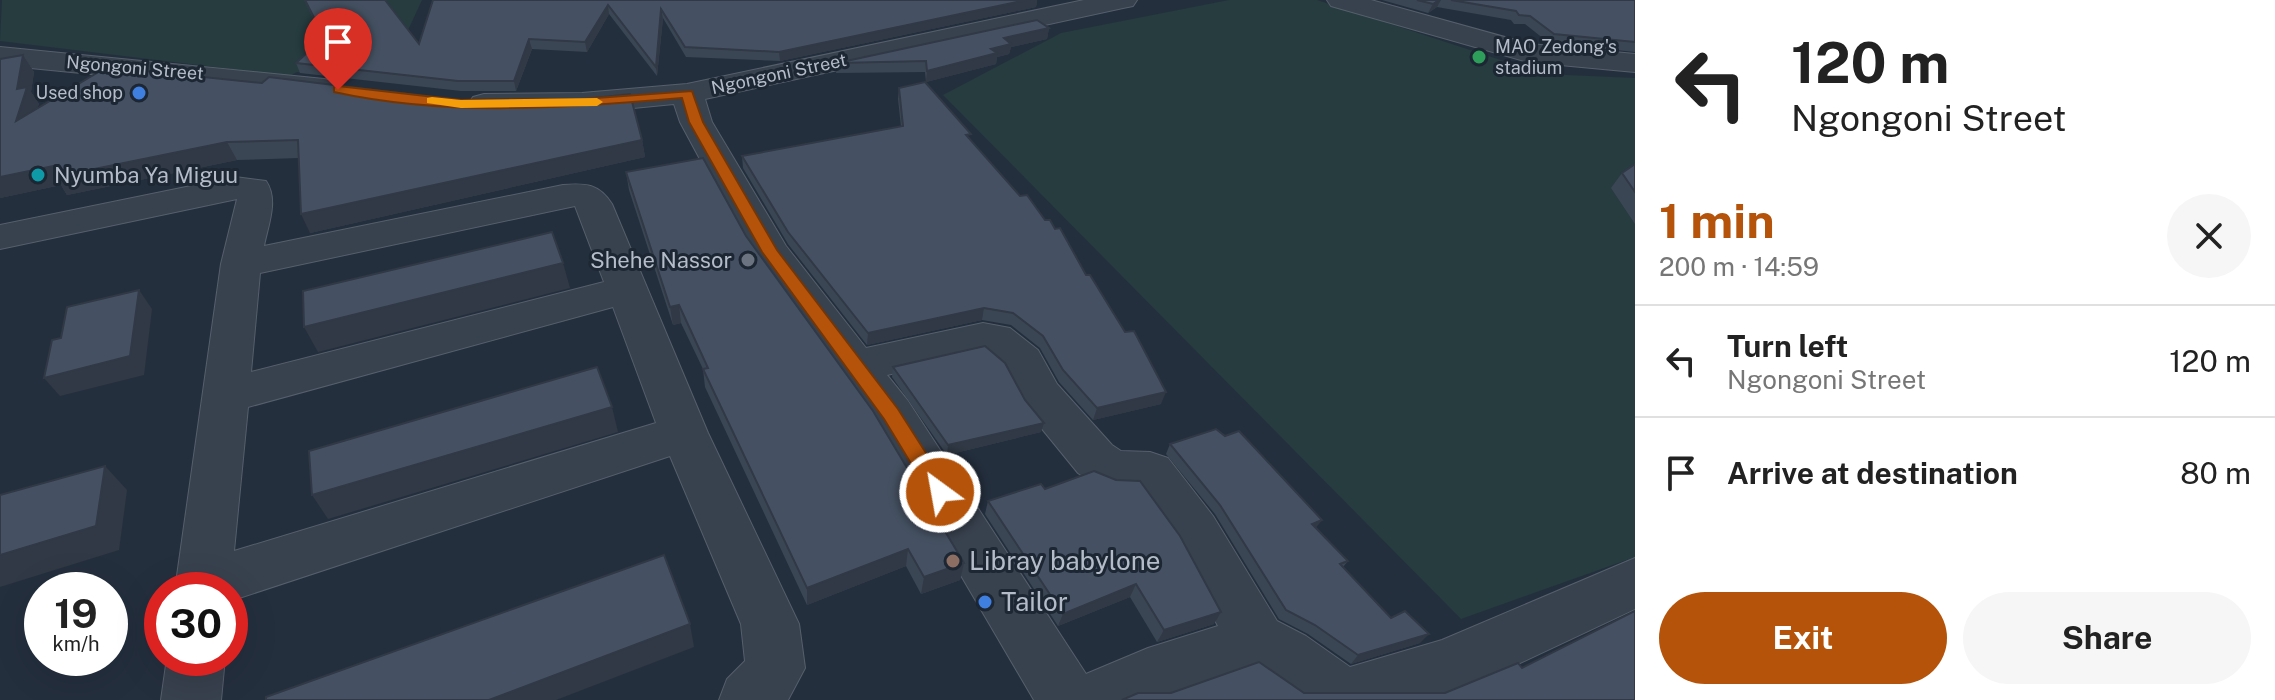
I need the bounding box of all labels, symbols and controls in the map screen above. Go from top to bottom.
pin [304,8,372,90]
icon: arrive [316,20,360,64]
text: 120 m [1791,30,1949,96]
icon: left [1659,32,1763,136]
place label: MAO Zedong's stadium [1495,36,1617,78]
marker: MAO Zedong's stadium [1470,48,1488,66]
street label: Ngongoni Street [709,49,848,98]
street label: Ngongoni Street [65,51,205,84]
place label: Used shop [36,82,123,103]
marker: Used shop [130,84,148,102]
text: Ngongoni Street [1791,97,2067,139]
place label: Nyumba Ya Miguu [54,162,238,188]
marker: Nyumba Ya Miguu [29,166,47,184]
text: 1 min [1659,192,1775,249]
button: close [2167,194,2251,278]
place label: Shehe Nassor [590,247,732,273]
marker: Shehe Nassor [739,251,757,269]
text: 200 m · 14:59 [1659,251,1819,282]
text: Turn left [1727,328,1848,364]
icon: left [1659,339,1703,383]
text: 120 m [2169,343,2251,379]
text: Ngongoni Street [1727,364,1926,395]
position arrow [898,450,982,534]
icon: arrive [1659,451,1703,495]
text: Arrive at destination [1727,455,2018,491]
text: 80 m [2180,455,2251,491]
place label: Libray babylone [969,545,1161,576]
marker: Libray babylone [944,552,962,570]
speed limit sign: 30 [144,572,248,676]
place label: Tailor [1001,586,1068,617]
text: 19 [54,590,98,637]
button: Exit [1659,592,1947,684]
button: Share [1963,592,2251,684]
marker: Tailor [976,593,994,611]
text: km/h [52,632,100,656]

